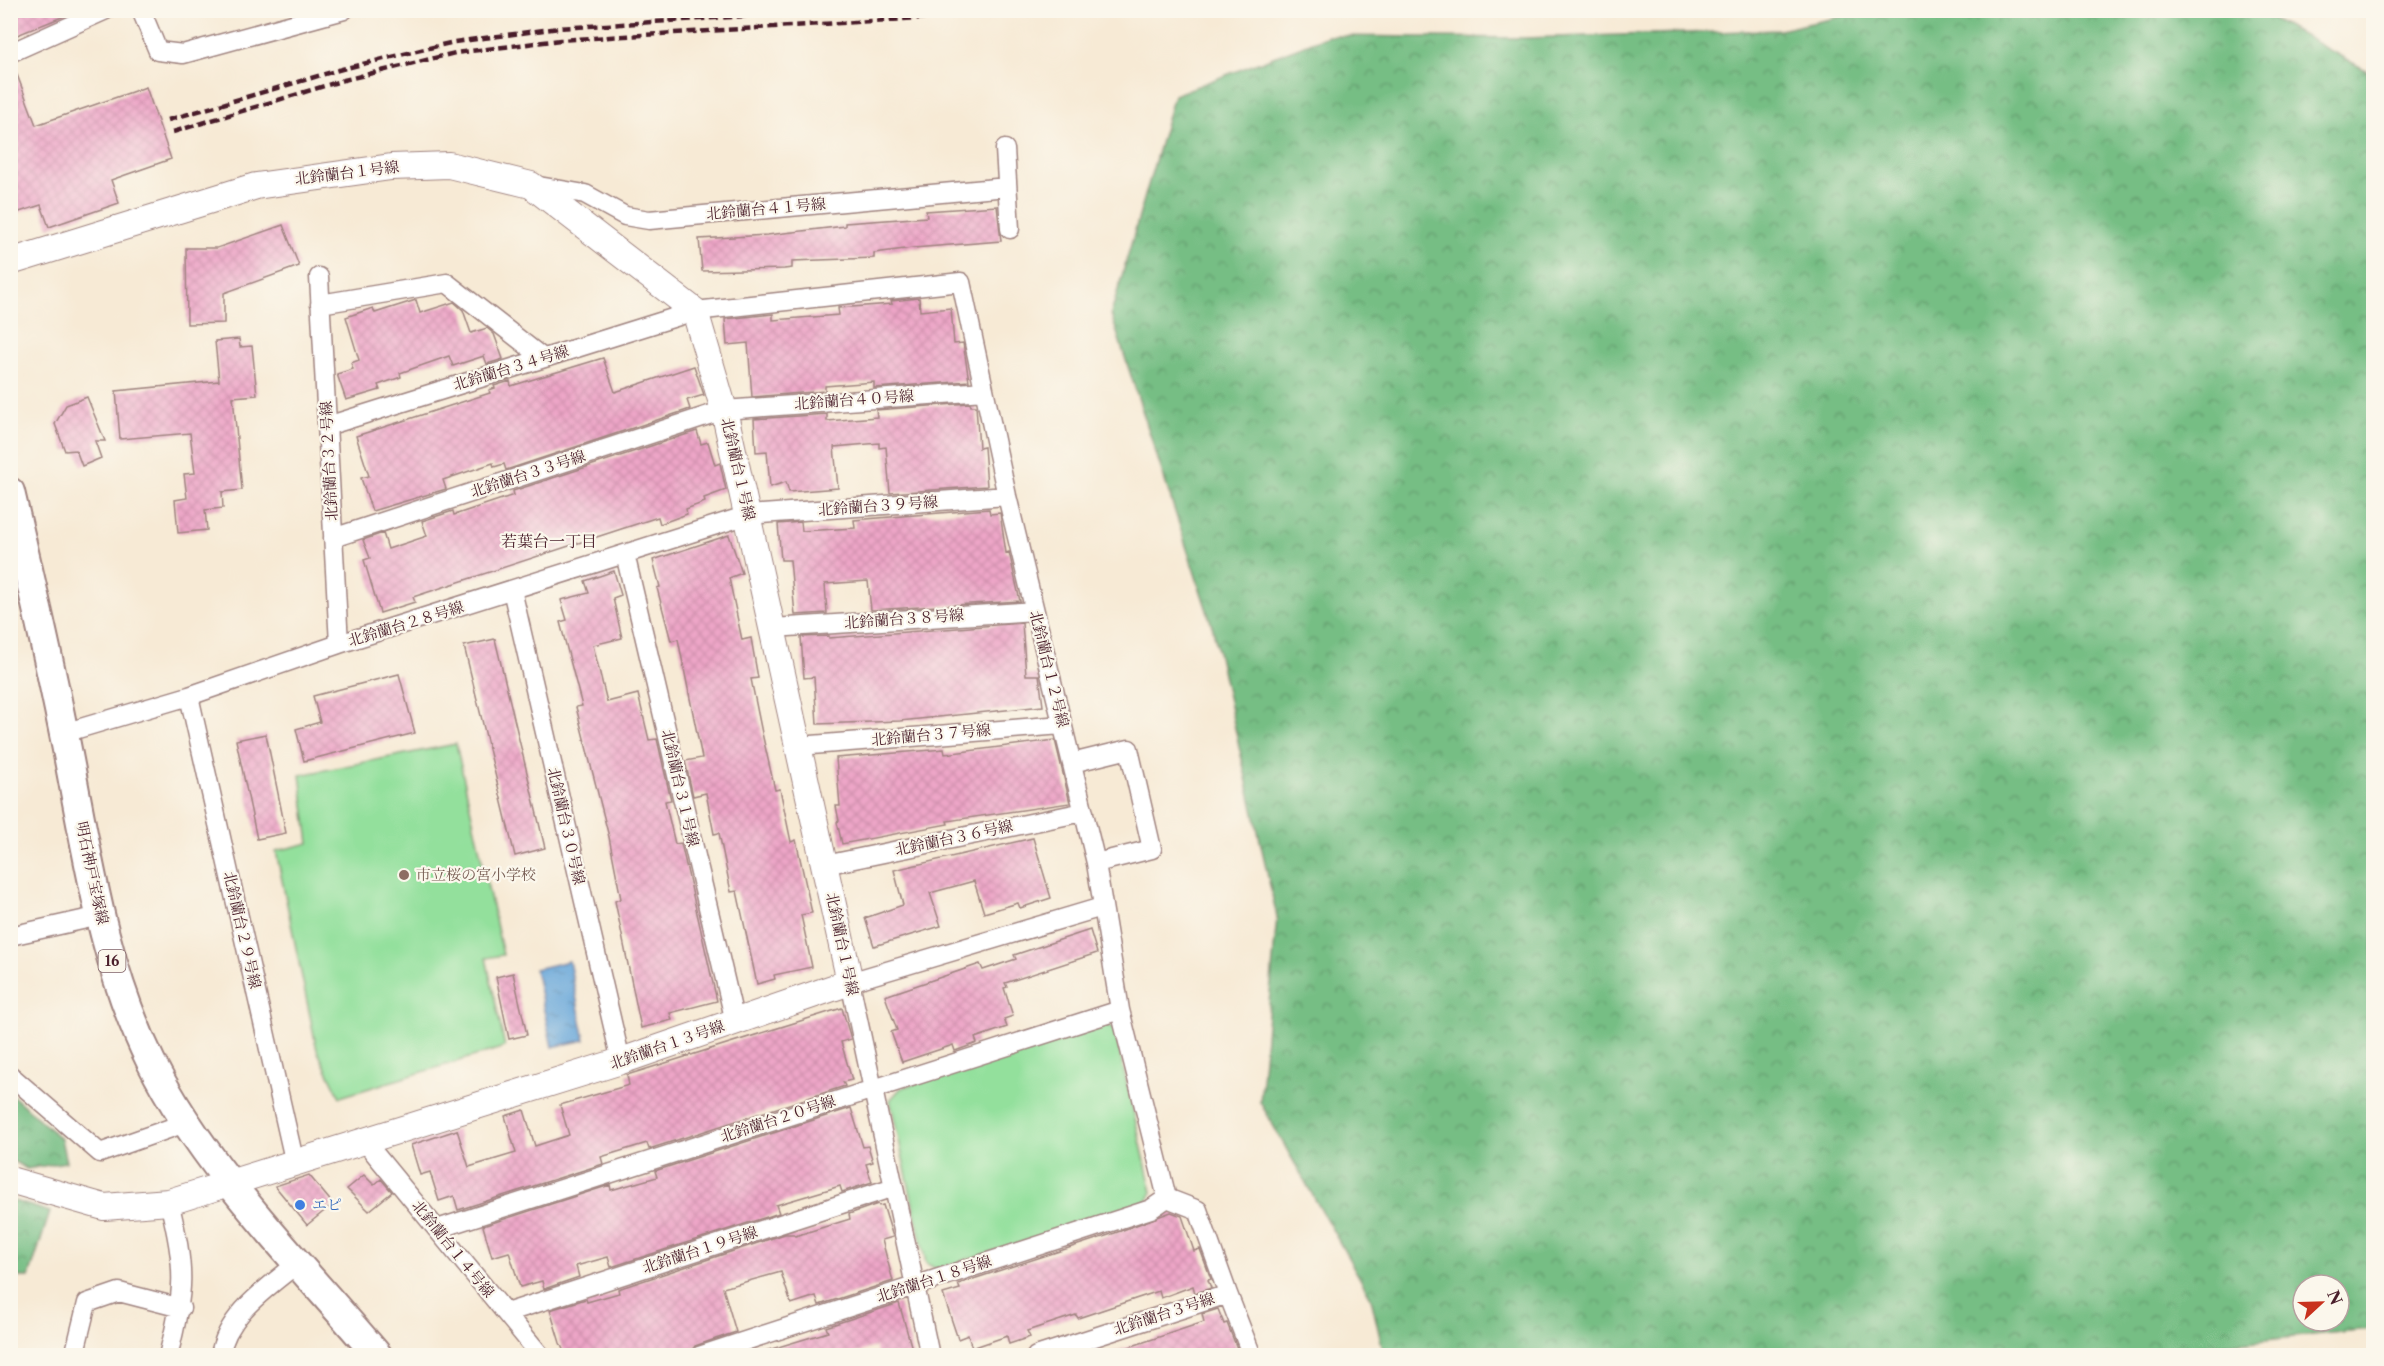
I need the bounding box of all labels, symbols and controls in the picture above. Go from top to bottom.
street label: 北鈴蘭台１号線 [294,157,400,188]
street label: 北鈴蘭台４１号線 [705,194,827,223]
street label: 北鈴蘭台３４号線 [451,341,571,394]
street label: 北鈴蘭台４０号線 [793,386,914,413]
street label: 北鈴蘭台３２号線 [316,401,341,521]
street label: 北鈴蘭台１号線 [717,416,760,522]
street label: 北鈴蘭台３３号線 [468,446,588,501]
street label: 北鈴蘭台３９号線 [817,492,938,519]
district label: 若葉台一丁目 [501,531,597,551]
street label: 北鈴蘭台２８号線 [346,597,466,650]
street label: 北鈴蘭台３８号線 [843,605,964,632]
street label: 北鈴蘭台１２号線 [1026,608,1073,729]
street label: 北鈴蘭台３７号線 [870,720,992,749]
street label: 北鈴蘭台３１号線 [658,727,703,848]
street label: 北鈴蘭台３０号線 [544,765,589,886]
street label: 北鈴蘭台３６号線 [893,816,1015,859]
street label: 明石神戸宝塚線 [72,820,113,926]
place label: 市立桜の宮小学校 [416,865,536,884]
marker: 市立桜の宮小学校 [397,868,411,882]
street label: 北鈴蘭台２９号線 [220,869,265,990]
street label: 北鈴蘭台１号線 [822,891,863,997]
road number: 16 [98,950,126,972]
street label: 北鈴蘭台１３号線 [607,1016,727,1073]
street label: 北鈴蘭台２０号線 [718,1091,838,1146]
place label: エピ [312,1195,342,1214]
street label: 北鈴蘭台１４号線 [408,1196,499,1301]
marker: エピ [293,1198,307,1212]
street label: 北鈴蘭台１９号線 [640,1222,760,1277]
street label: 北鈴蘭台１８号線 [874,1251,994,1306]
north arrow [2291,1273,2351,1333]
text: N [2323,1287,2347,1308]
street label: 北鈴蘭台３号線 [1111,1288,1217,1339]

